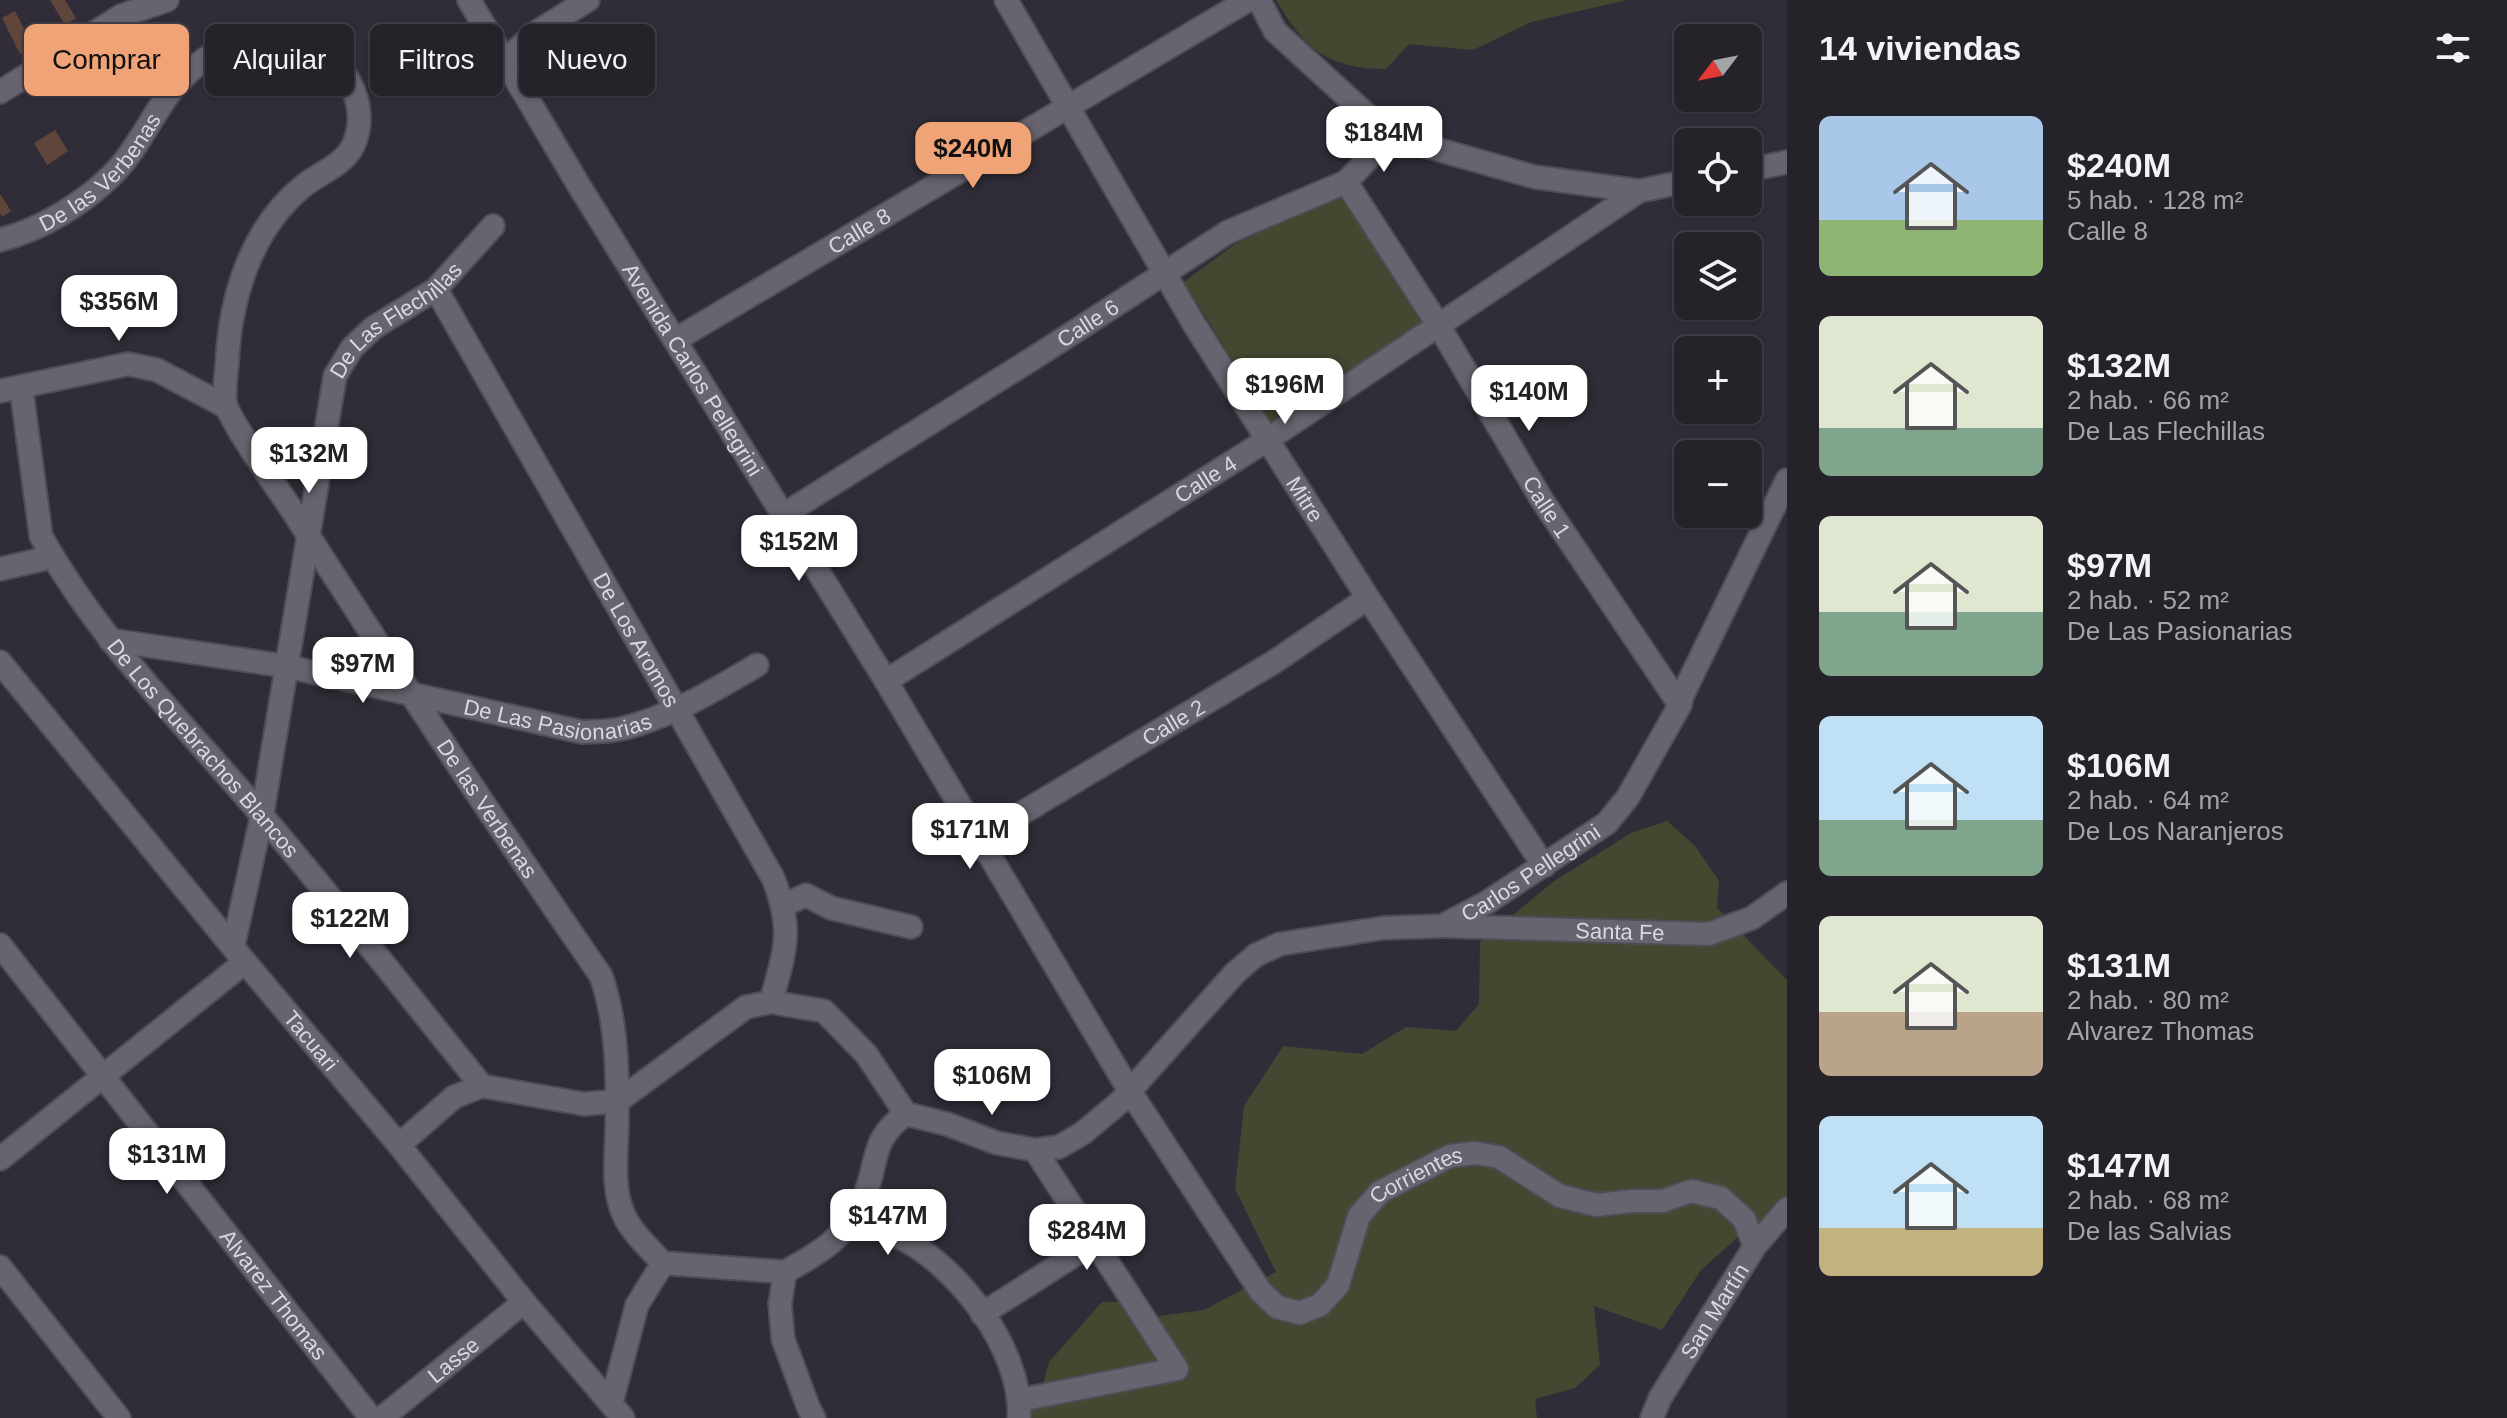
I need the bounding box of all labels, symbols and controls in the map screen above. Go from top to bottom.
chip: Comprar [24,24,189,96]
chip: Alquilar [205,24,354,96]
chip: Filtros [370,24,503,96]
chip: Nuevo [519,24,655,96]
north arrow [1674,24,1762,112]
map controls [1674,24,1762,528]
icon: filters [2431,26,2475,70]
text: 14 viviendas [1819,29,2021,67]
pin: $184M [1328,106,1440,174]
street label: De las Verbenas [35,108,165,236]
text: $184M [1344,117,1424,147]
pin: $240M [917,122,1029,190]
button: locate [1674,128,1762,216]
text: $240M [933,133,1013,163]
text: $240M [2067,146,2171,184]
icon: home [1883,148,1979,244]
text: 5 hab. · 128 m² [2067,185,2243,215]
street label: Calle 8 [823,203,895,259]
text: Calle 8 [2067,216,2148,246]
button: layers [1674,232,1762,320]
street label: De Las Flechillas [324,257,467,382]
street label: Avenida Carlos Pellegrini [618,258,768,480]
pin: $356M [63,275,175,343]
text: $356M [79,286,159,316]
street label: Calle 6 [1052,294,1123,352]
button: + [1674,336,1762,424]
text: $132M [2067,346,2171,384]
icon: home [1883,348,1979,444]
pin: $196M [1229,358,1341,426]
pin: $140M [1473,365,1585,433]
text: $196M [1245,369,1325,399]
text: $140M [1489,376,1569,406]
text: 2 hab. · 66 m² [2067,385,2229,415]
text: De Las Flechillas [2067,416,2265,446]
pin: $132M [253,427,365,495]
text: $132M [269,438,349,468]
button: − [1674,440,1762,528]
street label: Calle 4 [1170,450,1241,508]
street label: Calle 1 [1518,471,1576,542]
street label: Mitre [1282,472,1329,526]
pin: $152M [743,515,855,583]
text: $152M [759,526,839,556]
text: $97M [2067,546,2152,584]
icon: home [1883,548,1979,644]
street label: De Los Aromos [588,568,685,711]
text: 2 hab. · 52 m² [2067,585,2229,615]
text: De Las Pasionarias [2067,616,2292,646]
street label: De Los Quebrachos Blancos [102,634,304,862]
pin: $97M [316,637,410,705]
text: $97M [330,648,396,678]
street label: De Las Pasionarias [462,694,655,745]
street label: Calle 2 [1138,694,1209,751]
street label: De las Verbenas [432,734,543,883]
text: $106M [2067,746,2171,784]
icon: home [1883,748,1979,844]
text: 2 hab. · 64 m² [2067,785,2229,815]
pin: $171M [914,803,1026,871]
text: $171M [930,814,1010,844]
text: De Los Naranjeros [2067,816,2284,846]
street label: Carlos Pellegrini [1457,819,1604,926]
pin: $122M [294,892,406,960]
text: $122M [310,903,390,933]
street label: Santa Fe [1575,917,1665,945]
text: $131M [2067,946,2171,984]
icon: home [1883,948,1979,1044]
text: 2 hab. · 80 m² [2067,985,2229,1015]
street label: Tacuari [279,1005,344,1076]
text: Alvarez Thomas [2067,1016,2254,1046]
pin: $106M [936,1049,1048,1117]
text: $106M [952,1060,1032,1090]
pin: $131M [111,1128,223,1196]
text: $131M [127,1139,207,1169]
street label: Corrientes [1364,1142,1464,1208]
text: $147M [2067,1146,2171,1184]
icon: home [1883,1148,1979,1244]
text: 2 hab. · 68 m² [2067,1185,2229,1215]
pin: $147M [832,1189,944,1257]
text: $147M [848,1200,928,1230]
pin: $284M [1031,1204,1143,1272]
text: $284M [1047,1215,1127,1245]
text: De las Salvias [2067,1216,2232,1246]
street label: Alvarez Thomas [215,1224,333,1364]
street label: San Martín [1675,1259,1753,1363]
street label: Lasse [423,1332,484,1388]

